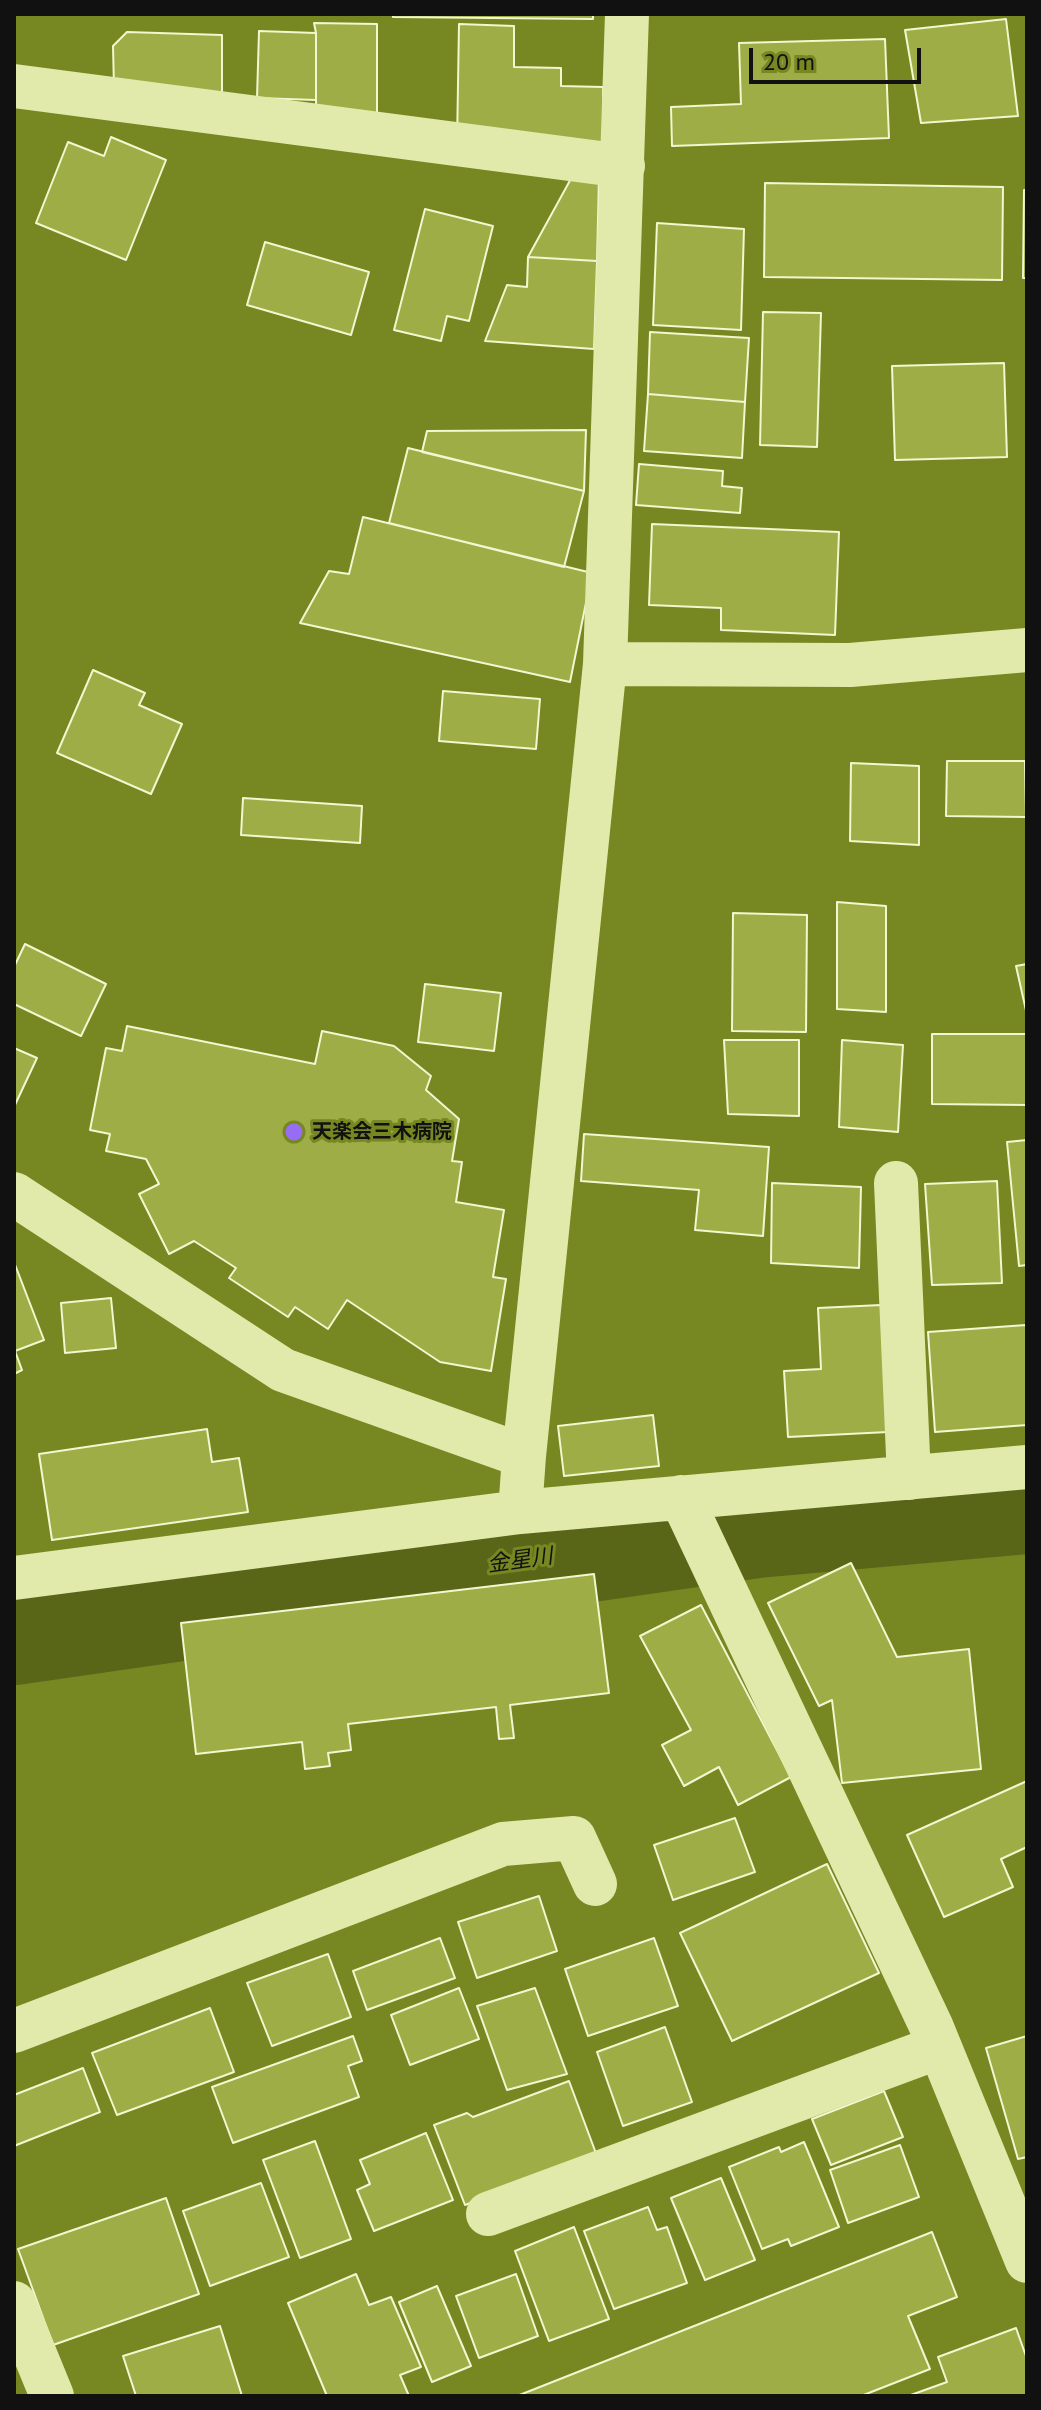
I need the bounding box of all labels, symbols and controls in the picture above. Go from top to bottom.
scale bar [753,32,925,82]
text: 20 m [763,46,815,77]
place label: 天楽会三木病院 [312,1120,452,1144]
marker: 天楽会三木病院 [283,1121,305,1143]
water label: 金星川 [485,1543,555,1579]

